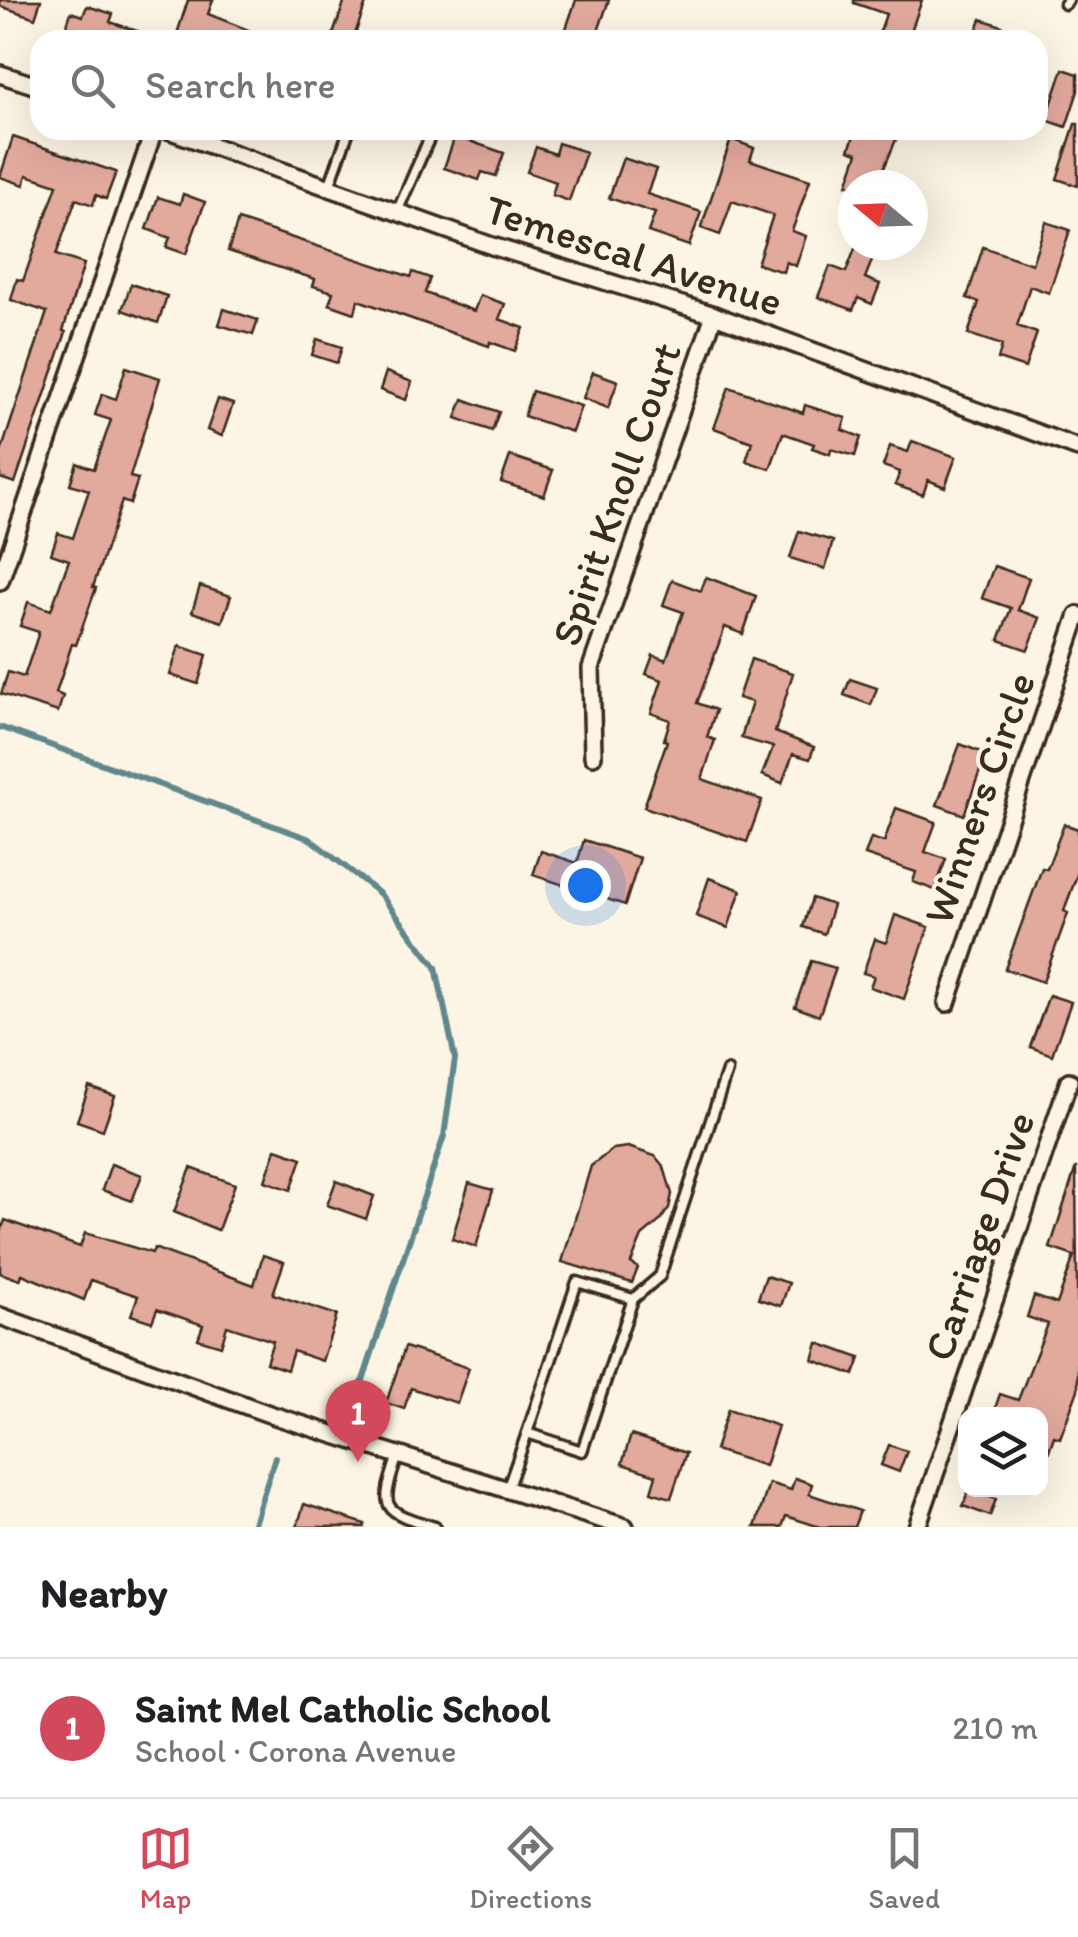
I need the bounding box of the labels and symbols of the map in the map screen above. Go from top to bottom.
north arrow [838,170,928,260]
street label: Temescal Avenue [479,183,789,327]
street label: Spirit Knoll Court [540,336,692,652]
street label: Winners Circle [912,666,1046,930]
your location [560,860,611,911]
street label: Carriage Drive [913,1105,1045,1367]
pin: 1 [326,1380,390,1462]

